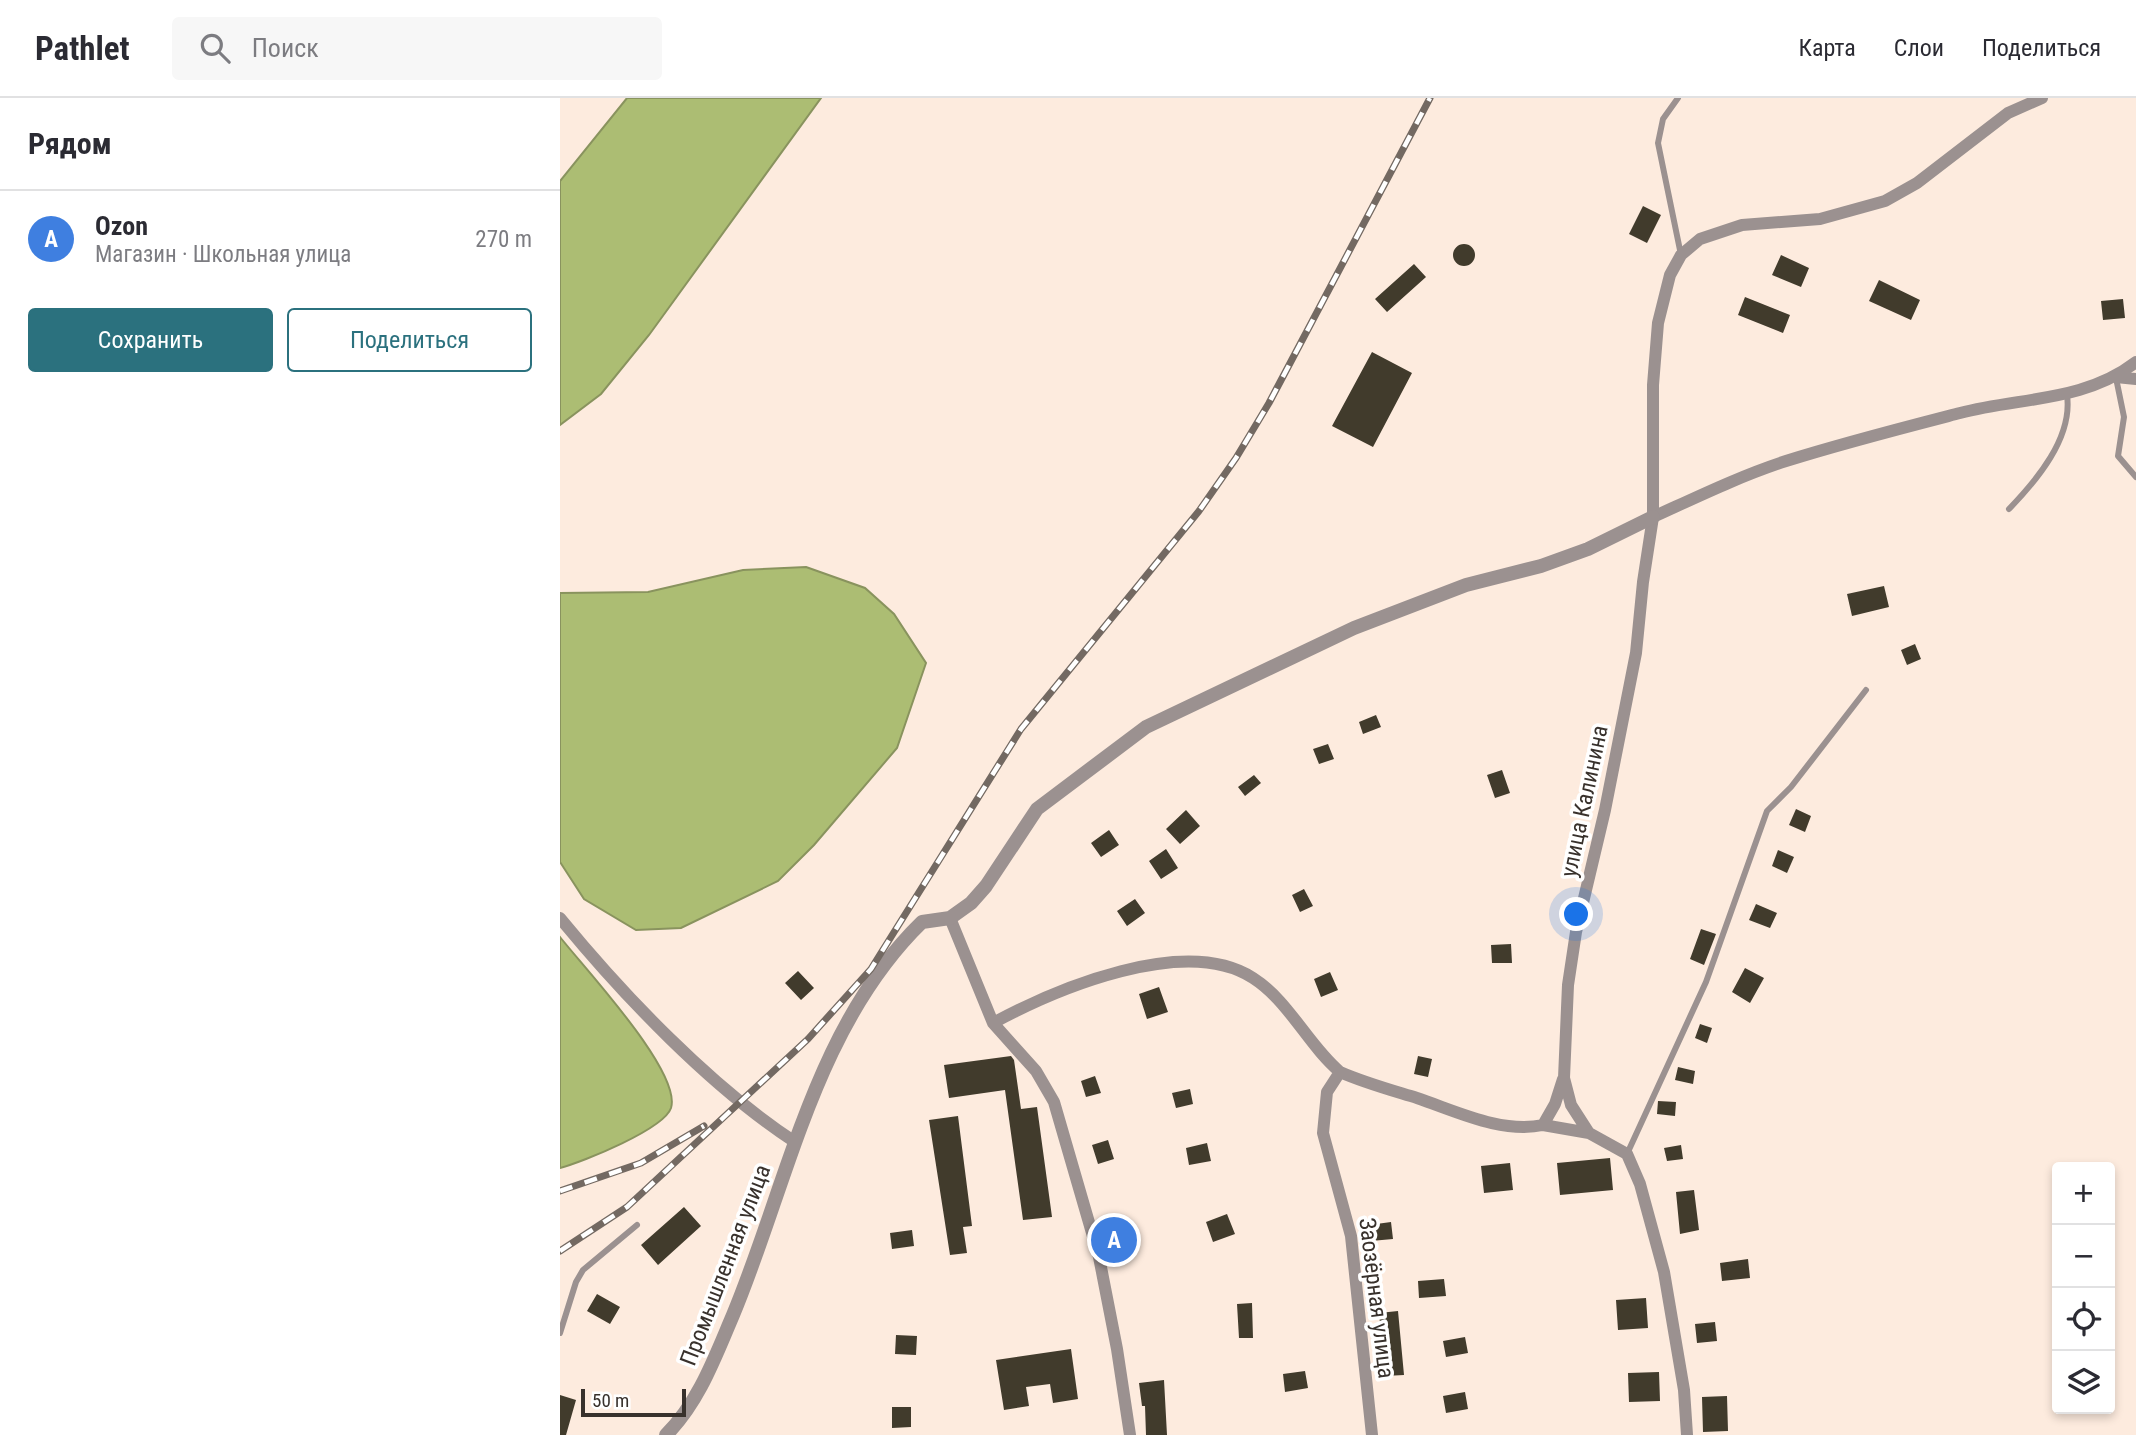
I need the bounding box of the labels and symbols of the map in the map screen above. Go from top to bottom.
street label: улица Калинина [1555,723,1614,879]
your location [1559,897,1593,931]
street label: Промышленная улица [675,1161,776,1369]
pin: A [1091,1214,1137,1266]
street label: Заозёрная улица [1353,1216,1400,1380]
scale bar [581,1386,686,1418]

